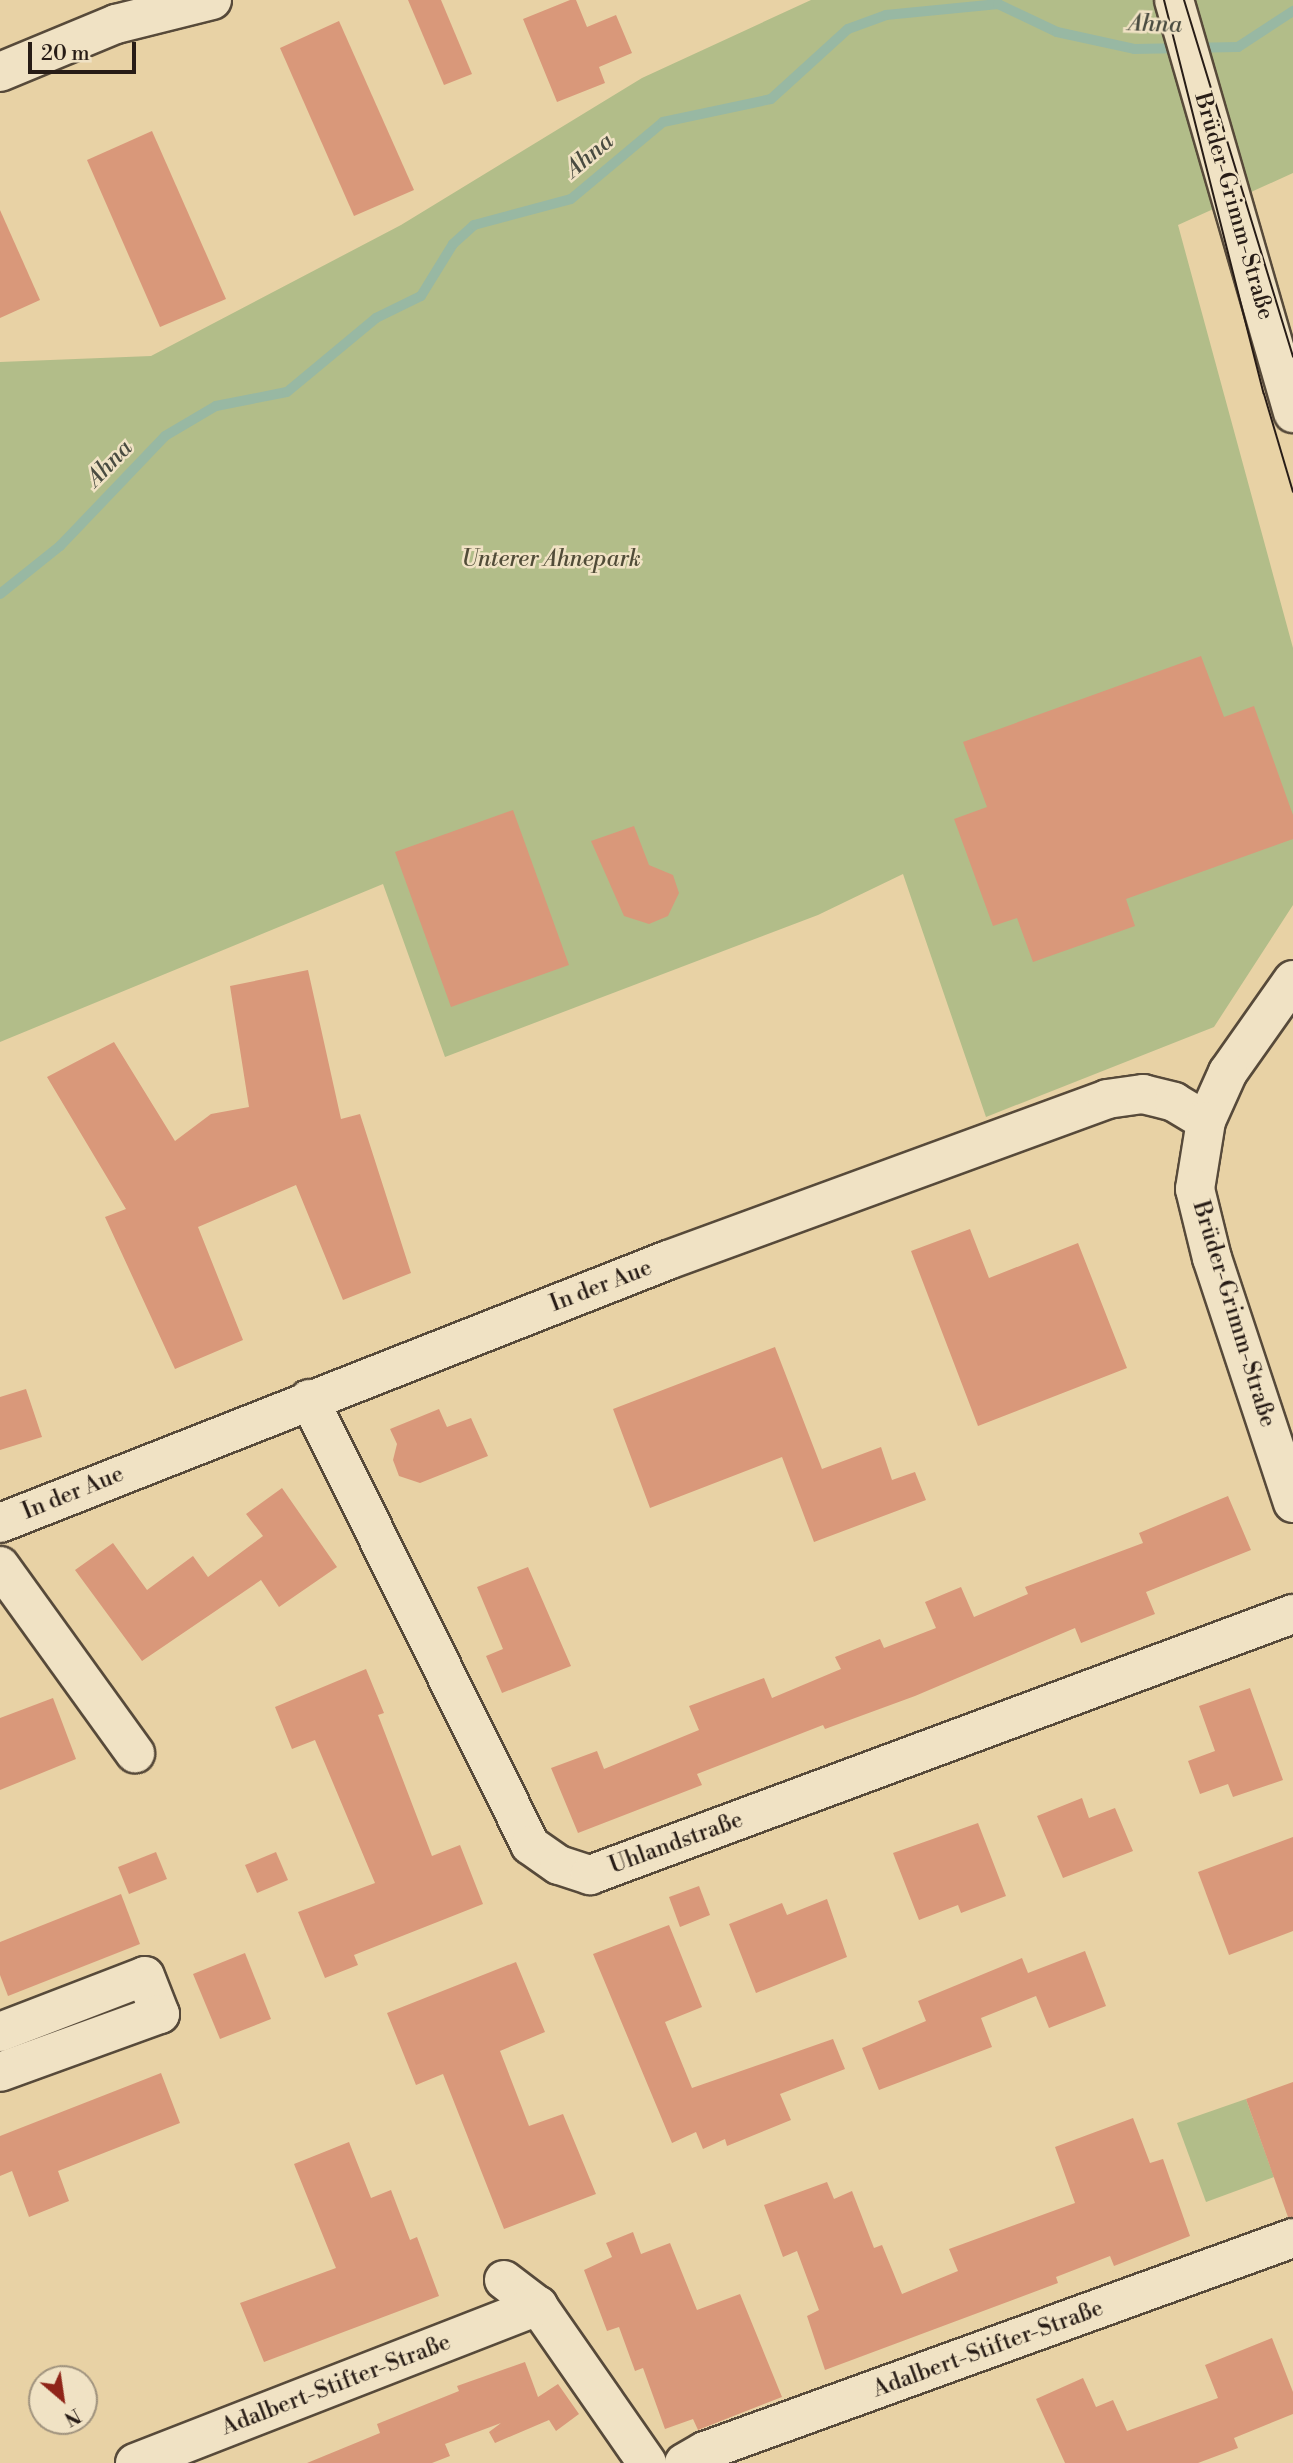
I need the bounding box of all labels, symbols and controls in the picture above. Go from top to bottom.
water label: Ahna [1127,10,1183,40]
scale bar [32,28,140,72]
text: 20 m [41,41,90,67]
street label: Brüder-Grimm-Straße [1188,89,1280,323]
water label: Ahna [560,128,620,184]
water label: Ahna [81,435,139,493]
park label: Unterer Ahnepark [461,545,641,573]
street label: Brüder-Grimm-Straße [1186,1198,1282,1430]
street label: In der Aue [546,1254,656,1318]
street label: In der Aue [18,1460,128,1526]
street label: Uhlandstraße [605,1806,747,1880]
street label: Adalbert-Stifter-Straße [869,2294,1107,2404]
street label: Adalbert-Stifter-Straße [217,2329,455,2441]
north arrow [28,2365,98,2435]
text: N [60,2402,85,2431]

